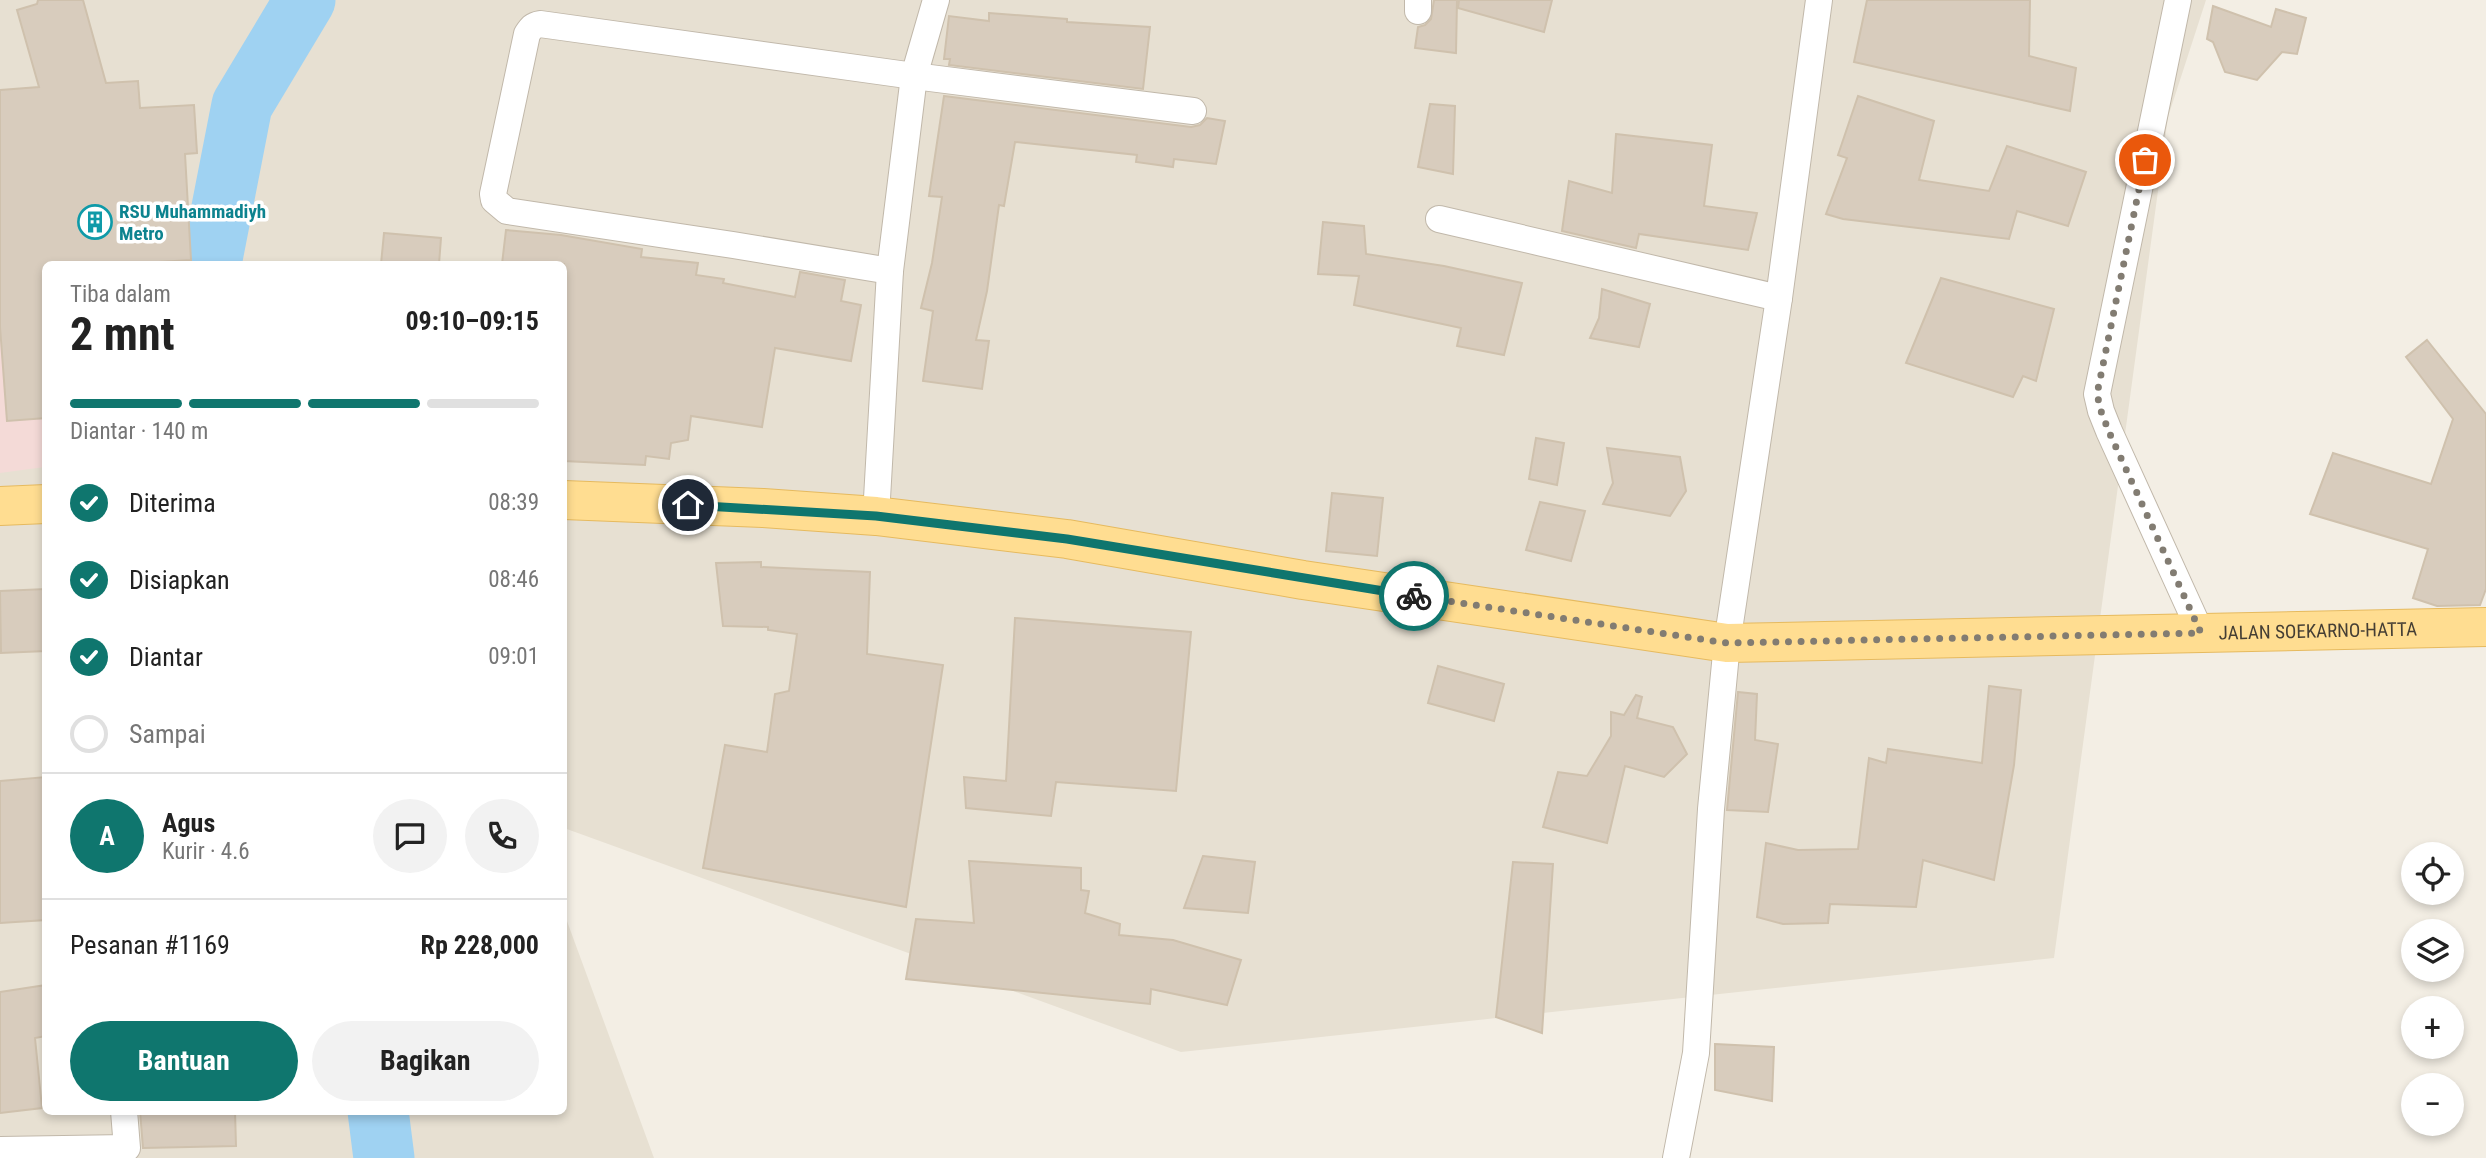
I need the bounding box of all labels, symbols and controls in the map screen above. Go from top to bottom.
pin [2115,130,2175,190]
icon: bag [2126,141,2164,179]
place label: RSU Muhammadiyh Metro [119,200,266,245]
building icon: RSU Muhammadiyh Metro [76,203,114,241]
text: Tiba dalam [70,281,171,308]
text: 09:10–09:15 [405,306,539,336]
text: 2 mnt [70,307,175,361]
text: Diantar · 140 m [70,418,208,445]
pin [658,475,718,535]
icon: check [70,484,108,522]
icon: home [669,486,707,524]
text: Diterima [129,488,216,518]
text: 08:39 [488,489,539,516]
icon: check [70,561,108,599]
courier [1379,561,1449,631]
text: Disiapkan [129,565,230,595]
text: 08:46 [488,566,539,593]
icon: bike [1395,577,1433,615]
street label: JALAN SOEKARNO-HATTA [2218,617,2417,644]
icon: check [70,638,108,676]
text: Diantar [129,642,203,672]
text: 09:01 [488,643,539,670]
text: Sampai [129,719,206,749]
button: chat [373,799,447,873]
button: phone [465,799,539,873]
text: Agus [162,808,215,838]
text: A [99,821,115,851]
text: Kurir · 4.6 [162,838,250,865]
map controls [2401,842,2464,1136]
button: locate [2401,842,2464,905]
button: layers [2401,919,2464,982]
text: Pesanan #1169 [70,930,230,960]
text: Rp 228,000 [421,930,539,960]
button: + [2401,996,2464,1059]
button: Bantuan [70,1021,298,1101]
button: Bagikan [312,1021,539,1101]
button: − [2401,1073,2464,1136]

